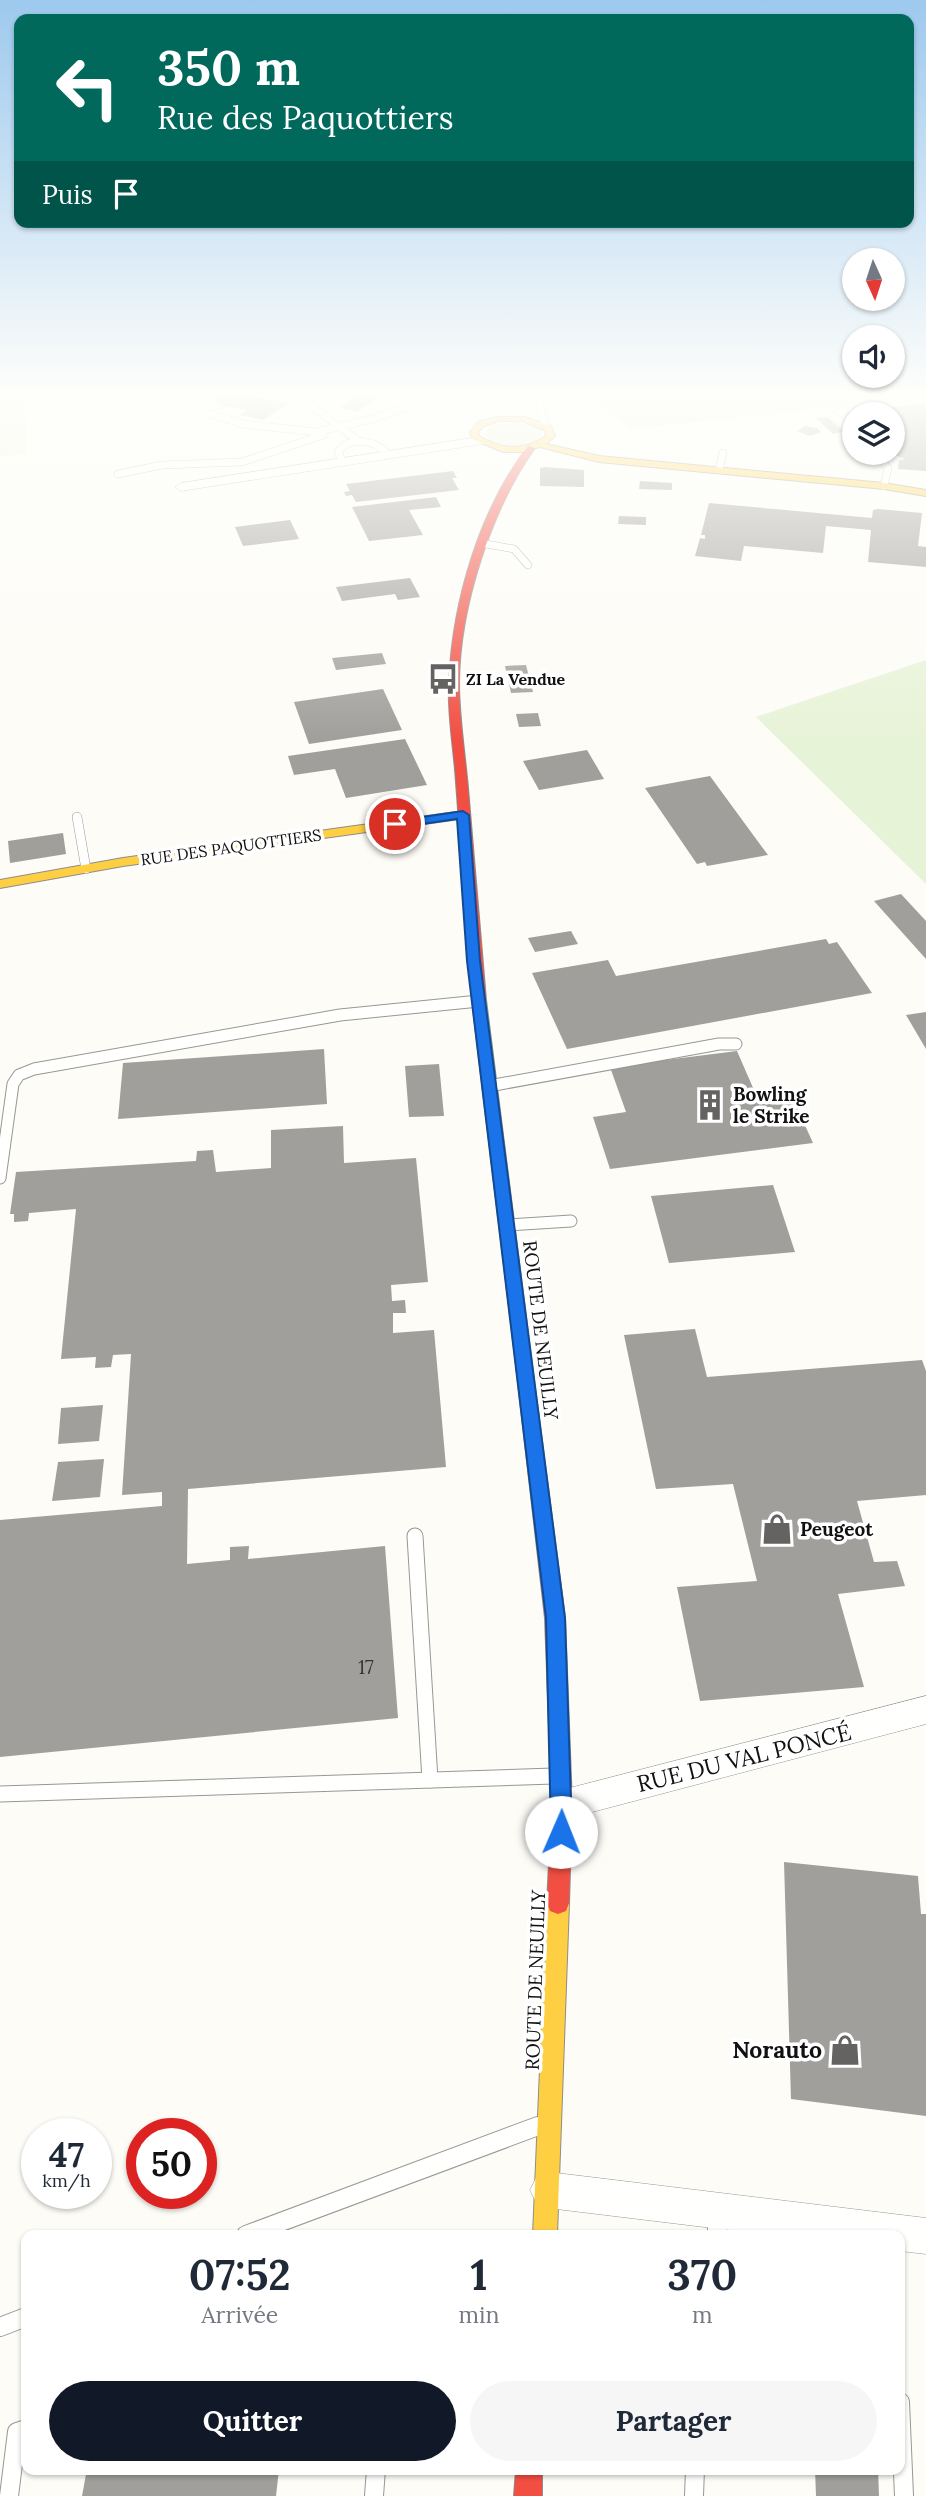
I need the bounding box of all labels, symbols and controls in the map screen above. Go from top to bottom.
text: 350 m [157,36,300,98]
icon: left [42,42,133,133]
text: Rue des Paquottiers [157,97,453,138]
icon: arrive [107,175,145,213]
text: Puis [42,178,93,211]
north arrow [842,248,905,312]
map controls [842,248,905,465]
button: sound [842,325,905,388]
button: layers [842,402,905,465]
bus stop icon: ZI La Vendue [426,662,460,696]
place label: ZI La Vendue [466,669,566,689]
pin [365,794,425,854]
icon: arrive [376,805,414,843]
street label: RUE DES PAQUOTTIERS [139,824,323,870]
place label: Bowling le Strike [733,1082,810,1128]
building icon: Bowling le Strike [693,1088,727,1122]
street label: ROUTE DE NEUILLY [518,1239,564,1422]
shop icon: Peugeot [760,1512,794,1546]
place label: Peugeot [800,1517,874,1541]
house number: 17 [358,1655,374,1679]
street label: RUE DU VAL PONCÉ [634,1717,854,1798]
position arrow [524,1795,598,1869]
street label: ROUTE DE NEUILLY [520,1888,550,2071]
shop icon: Norauto [828,2033,862,2067]
place label: Norauto [732,2035,822,2064]
speed limit sign: 50 [126,2118,217,2209]
text: 47 [49,2132,84,2177]
text: km/h [42,2169,91,2192]
text: 07:52 [189,2248,291,2302]
text: 1 [470,2248,488,2302]
text: 370 [667,2248,737,2302]
text: Arrivée [201,2300,278,2329]
text: min [459,2300,500,2329]
text: m [692,2300,713,2329]
button: Quitter [49,2381,456,2461]
button: Partager [470,2381,877,2461]

